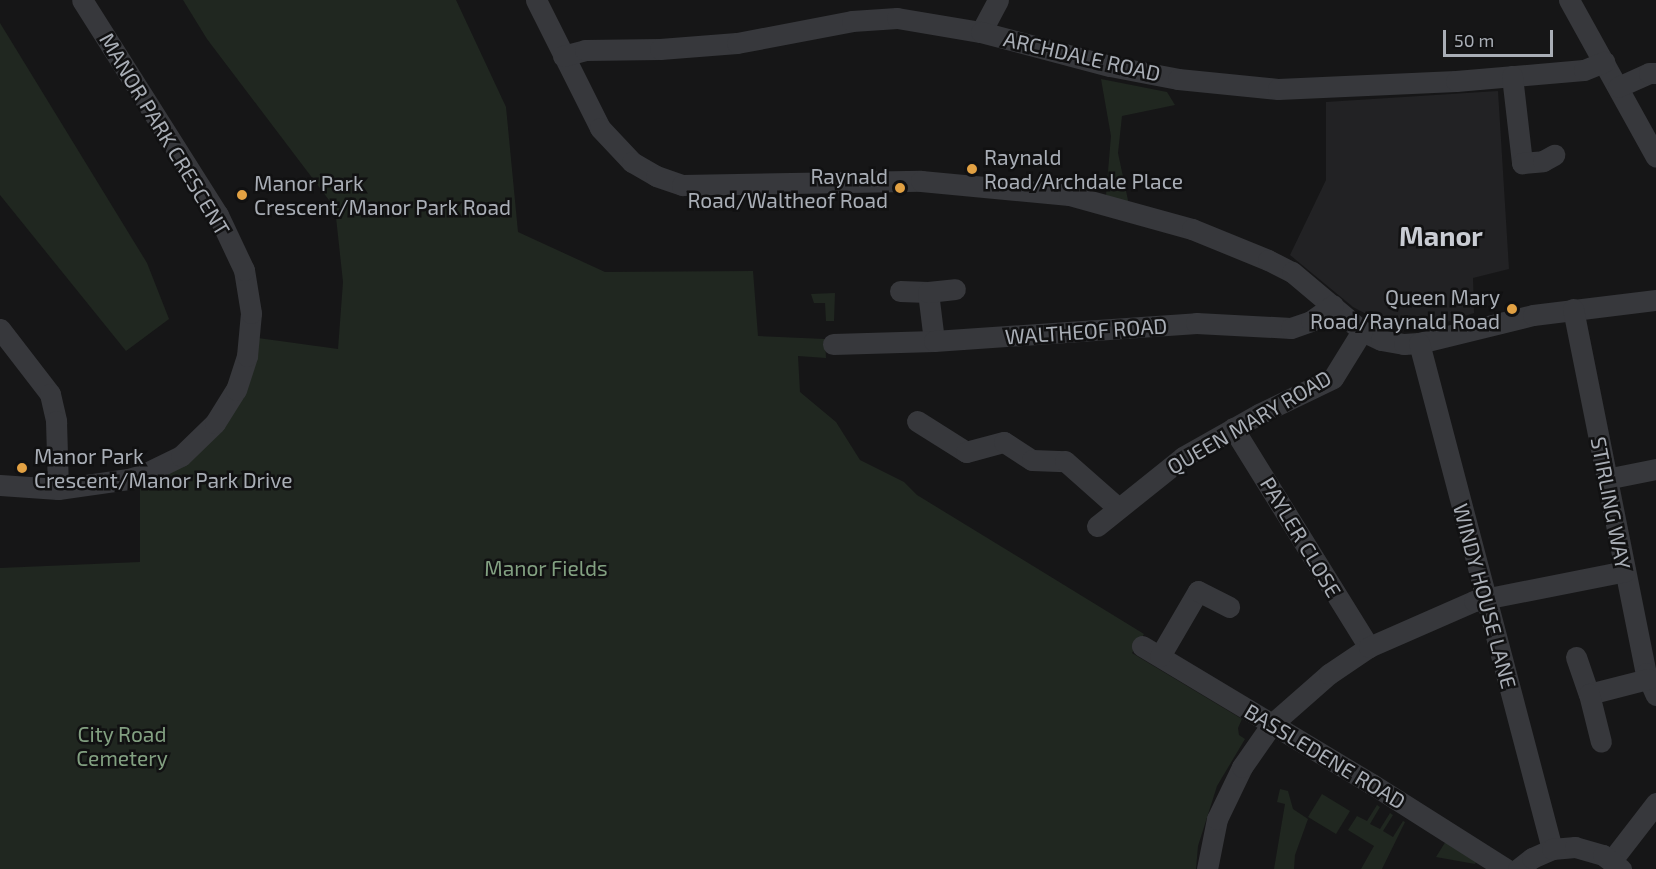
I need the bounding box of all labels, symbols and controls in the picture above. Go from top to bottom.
scale bar [1446,18,1556,56]
street label: ARCHDALE ROAD [1001,26,1163,86]
street label: MANOR PARK CRESCENT [94,28,236,240]
text: 50 m [1454,29,1494,51]
place label: Raynald Road/Archdale Place [984,144,1183,194]
marker: Raynald Road/Archdale Place [965,162,979,176]
place label: Raynald Road/Waltheof Road [687,163,888,213]
place label: Manor Park Crescent/Manor Park Road [254,170,512,220]
marker: Raynald Road/Waltheof Road [893,181,907,195]
marker: Manor Park Crescent/Manor Park Road [235,188,249,202]
district label: Manor [1399,220,1483,252]
place label: Queen Mary Road/Raynald Road [1310,284,1500,334]
marker: Queen Mary Road/Raynald Road [1505,302,1519,316]
street label: WALTHEOF ROAD [1004,313,1168,349]
street label: QUEEN MARY ROAD [1162,365,1336,479]
street label: STIRLING WAY [1586,434,1636,572]
place label: Manor Park Crescent/Manor Park Drive [34,443,293,493]
marker: Manor Park Crescent/Manor Park Drive [15,461,29,475]
street label: PAYLER CLOSE [1255,472,1347,602]
street label: WINDY HOUSE LANE [1448,500,1522,692]
park label: Manor Fields [484,555,608,581]
street label: BASSLEDENE ROAD [1240,698,1410,814]
park label: City Road Cemetery [76,721,168,771]

